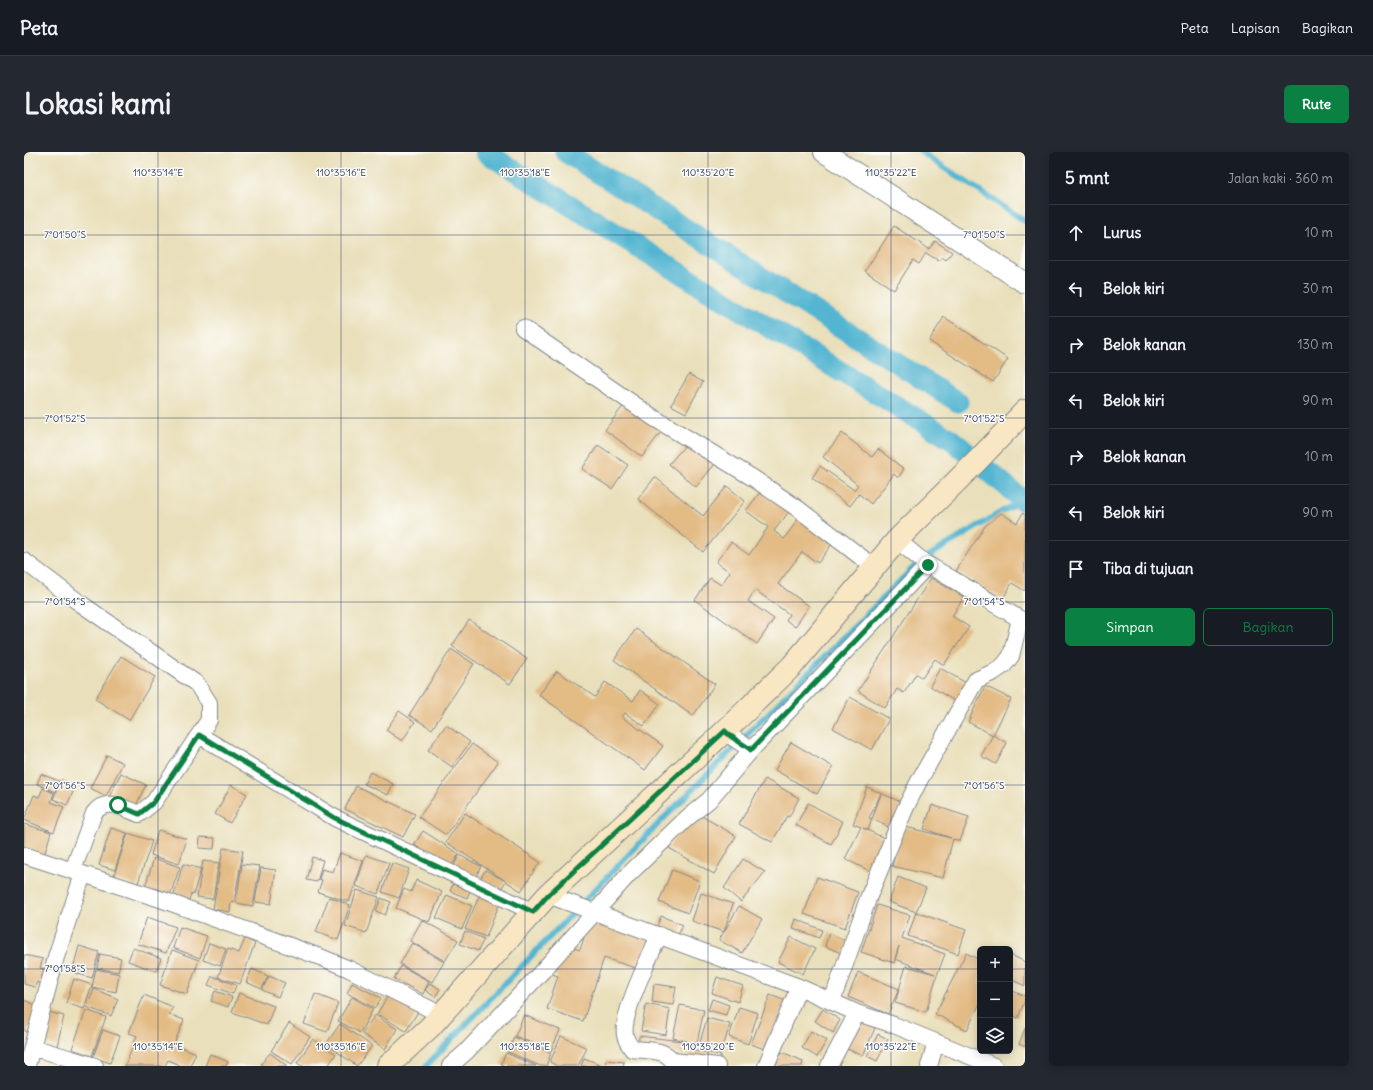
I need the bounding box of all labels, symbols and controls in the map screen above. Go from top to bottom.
text: Peta [20,16,58,40]
text: Peta [1181,19,1209,37]
text: Lapisan [1231,19,1280,37]
text: Bagikan [1302,19,1353,37]
button: Rute [1284,85,1349,123]
text: Lokasi kami [24,86,171,122]
text: 110°35'14"E [133,166,183,179]
text: 110°35'16"E [316,166,366,179]
text: 110°35'18"E [500,166,550,179]
text: 110°35'20"E [682,166,734,179]
text: 110°35'22"E [865,166,917,179]
text: 5 mnt [1065,167,1109,189]
text: Jalan kaki · 360 m [1228,170,1333,187]
icon: ahead [1065,222,1087,244]
text: Lurus [1103,223,1141,242]
text: 10 m [1305,224,1333,241]
text: 7°01'50"S [44,228,86,241]
text: 7°01'50"S [963,228,1005,241]
icon: left [1065,278,1087,300]
text: Belok kiri [1103,279,1164,298]
text: 30 m [1303,280,1333,297]
icon: right [1065,334,1087,356]
text: Belok kanan [1103,335,1186,354]
text: 130 m [1297,336,1333,353]
icon: left [1065,390,1087,412]
text: Belok kiri [1103,391,1164,410]
text: 90 m [1302,392,1333,409]
text: 7°01'52"S [45,412,86,425]
text: 7°01'52"S [964,412,1005,425]
icon: right [1065,446,1087,468]
text: Belok kanan [1103,447,1186,466]
text: 10 m [1305,448,1333,465]
icon: left [1065,502,1087,524]
text: Belok kiri [1103,503,1164,522]
text: 90 m [1302,504,1333,521]
route end [919,556,937,574]
icon: arrive [1065,558,1087,580]
text: Tiba di tujuan [1103,559,1193,578]
text: 7°01'54"S [44,595,86,608]
text: 7°01'54"S [963,595,1005,608]
button: Simpan [1065,608,1195,646]
button: Bagikan [1203,608,1333,646]
text: 7°01'56"S [44,779,86,792]
text: 7°01'56"S [963,779,1005,792]
route start [109,796,127,814]
map controls [977,946,1013,1054]
button: + [977,946,1013,982]
text: 7°01'58"S [44,962,86,975]
button: − [977,982,1013,1018]
button: layers [977,1018,1013,1054]
text: 110°35'14"E [133,1040,183,1053]
text: 110°35'16"E [316,1040,366,1053]
text: 110°35'18"E [500,1040,550,1053]
text: 110°35'20"E [682,1040,734,1053]
text: 110°35'22"E [865,1040,917,1053]

